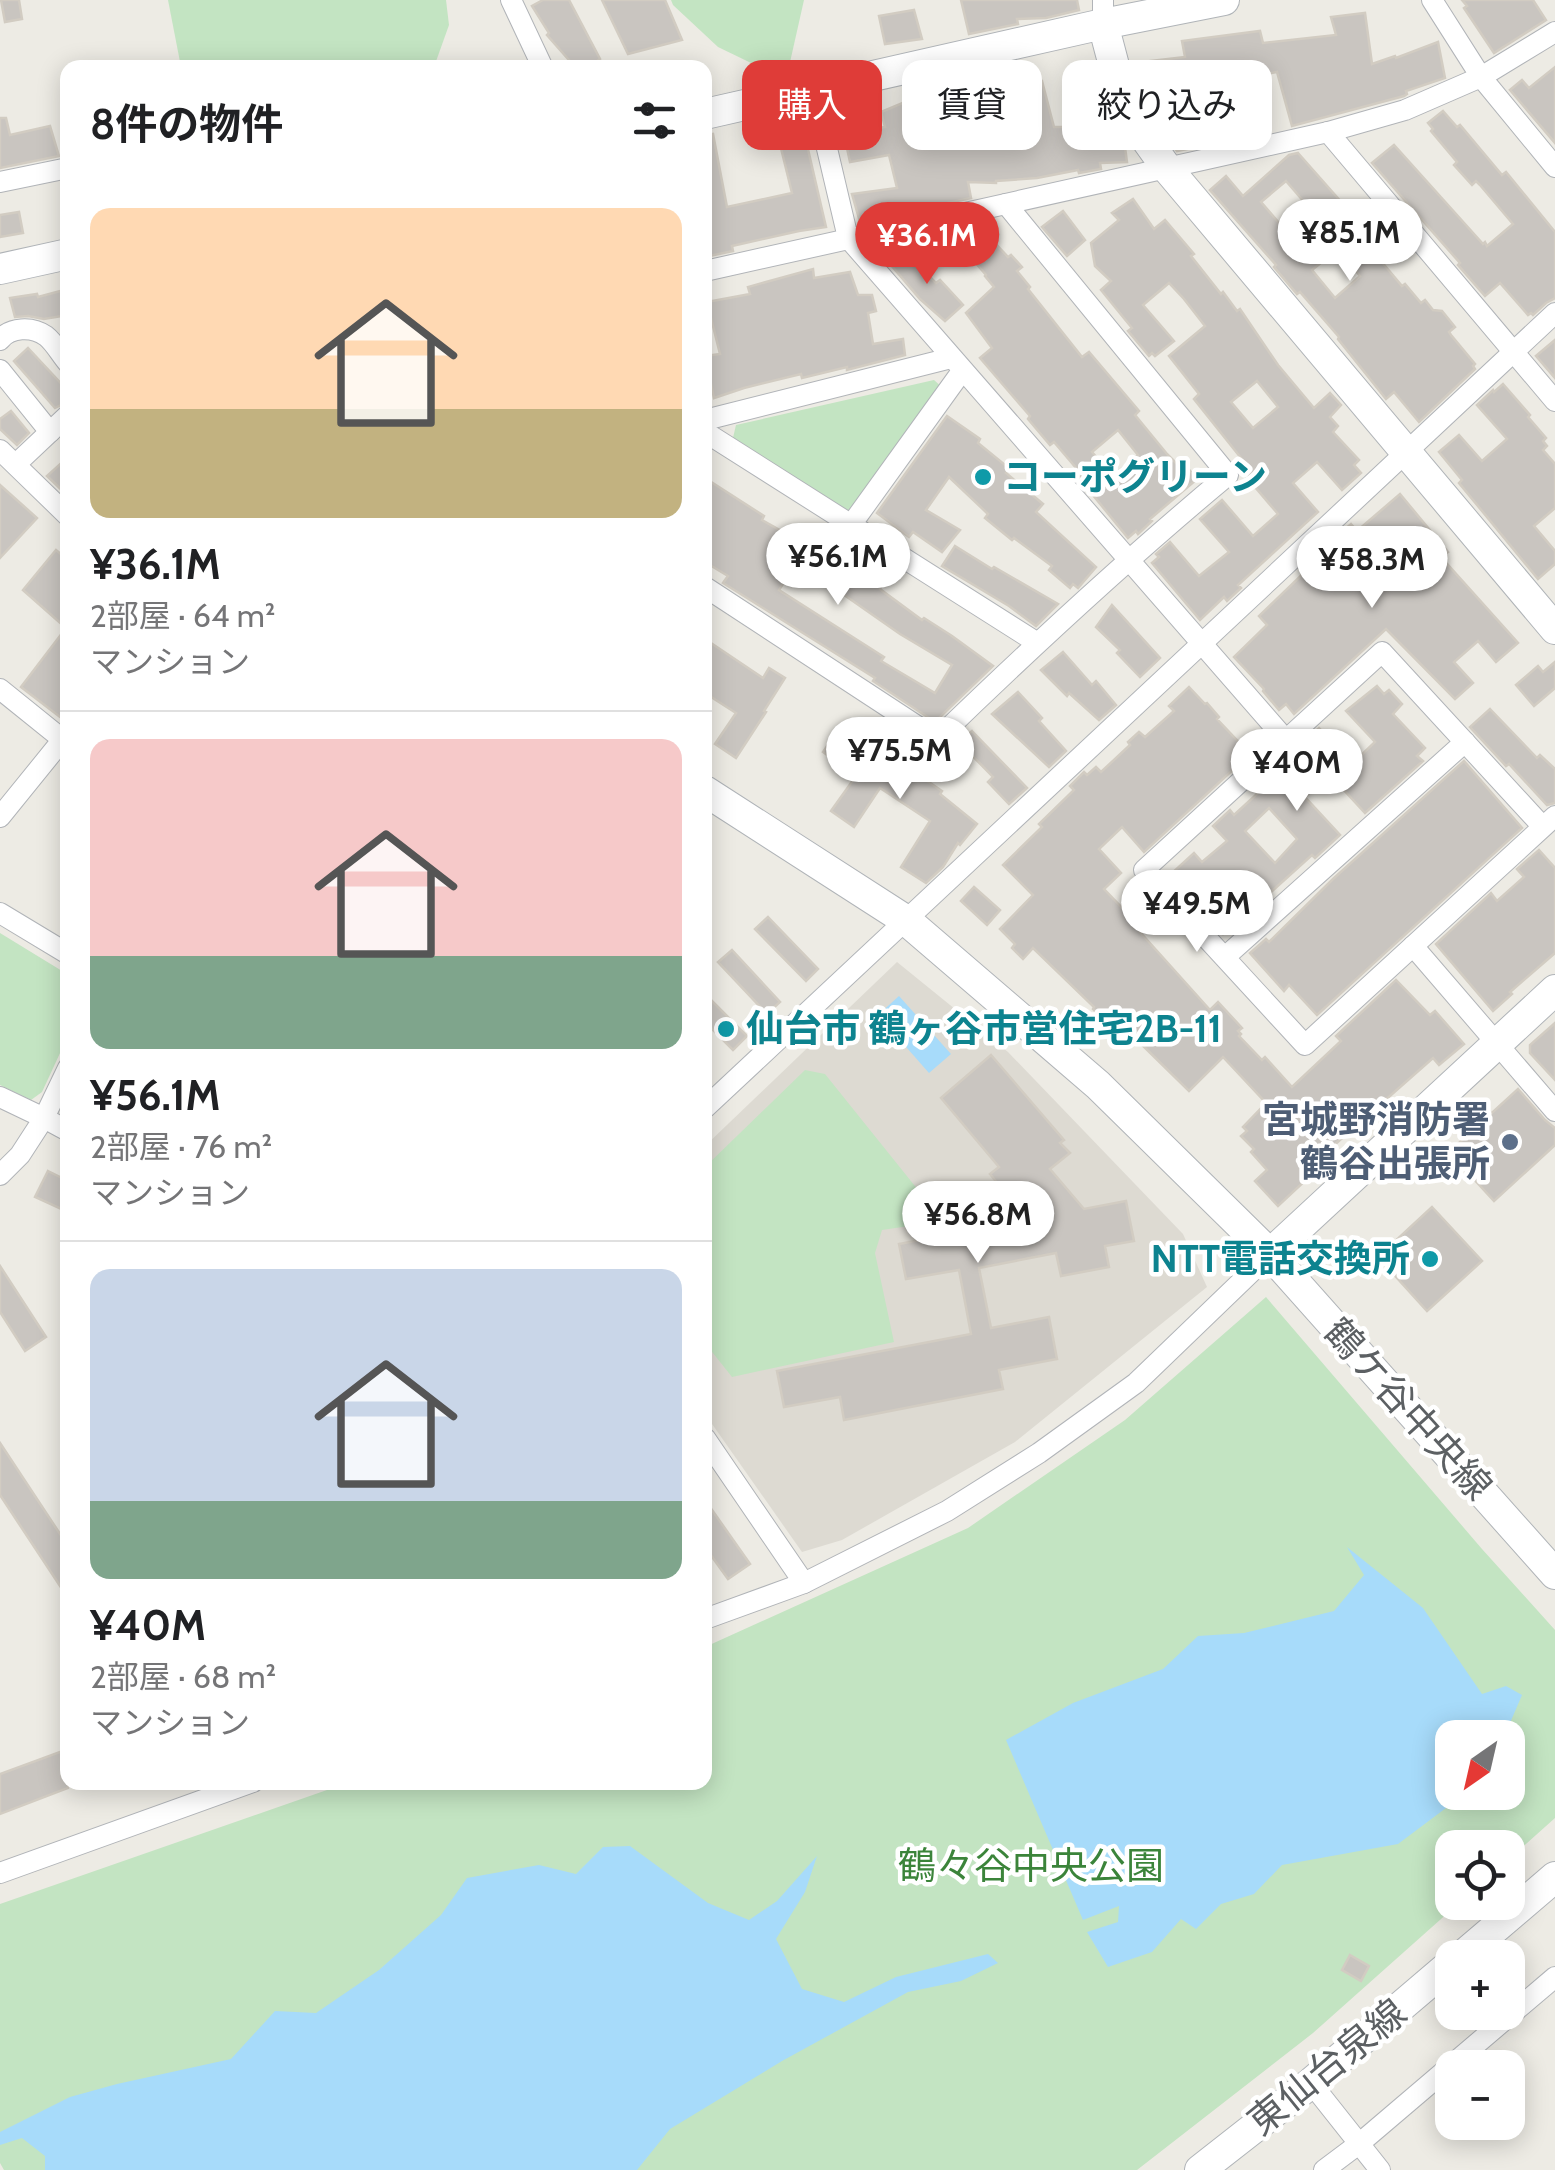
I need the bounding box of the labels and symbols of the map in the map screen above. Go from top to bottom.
pin: ¥85.1M [1269,199,1431,284]
pin: ¥36.1M [846,202,1008,287]
place label: コーポグリーン [1003,453,1267,500]
marker: コーポグリーン [972,466,994,488]
pin: ¥56.1M [757,523,919,608]
pin: ¥58.3M [1291,526,1453,611]
pin: ¥75.5M [819,717,981,802]
pin: ¥40M [1238,729,1356,814]
pin: ¥49.5M [1116,870,1278,955]
place label: 仙台市 鶴ヶ谷市営住宅2B-11 [746,1005,1222,1052]
marker: 仙台市 鶴ヶ谷市営住宅2B-11 [715,1018,737,1040]
place label: 宮城野消防署 鶴谷出張所 [1262,1096,1490,1187]
marker: 宮城野消防署 鶴谷出張所 [1499,1131,1521,1153]
pin: ¥56.8M [897,1181,1059,1266]
place label: NTT電話交換所 [1151,1235,1410,1282]
marker: NTT電話交換所 [1419,1248,1441,1270]
street label: 鶴ケ谷中央線 [1315,1308,1502,1509]
north arrow [1435,1720,1525,1810]
park label: 鶴々谷中央公園 [898,1842,1164,1889]
street label: 東仙台泉線 [1238,1989,1415,2145]

